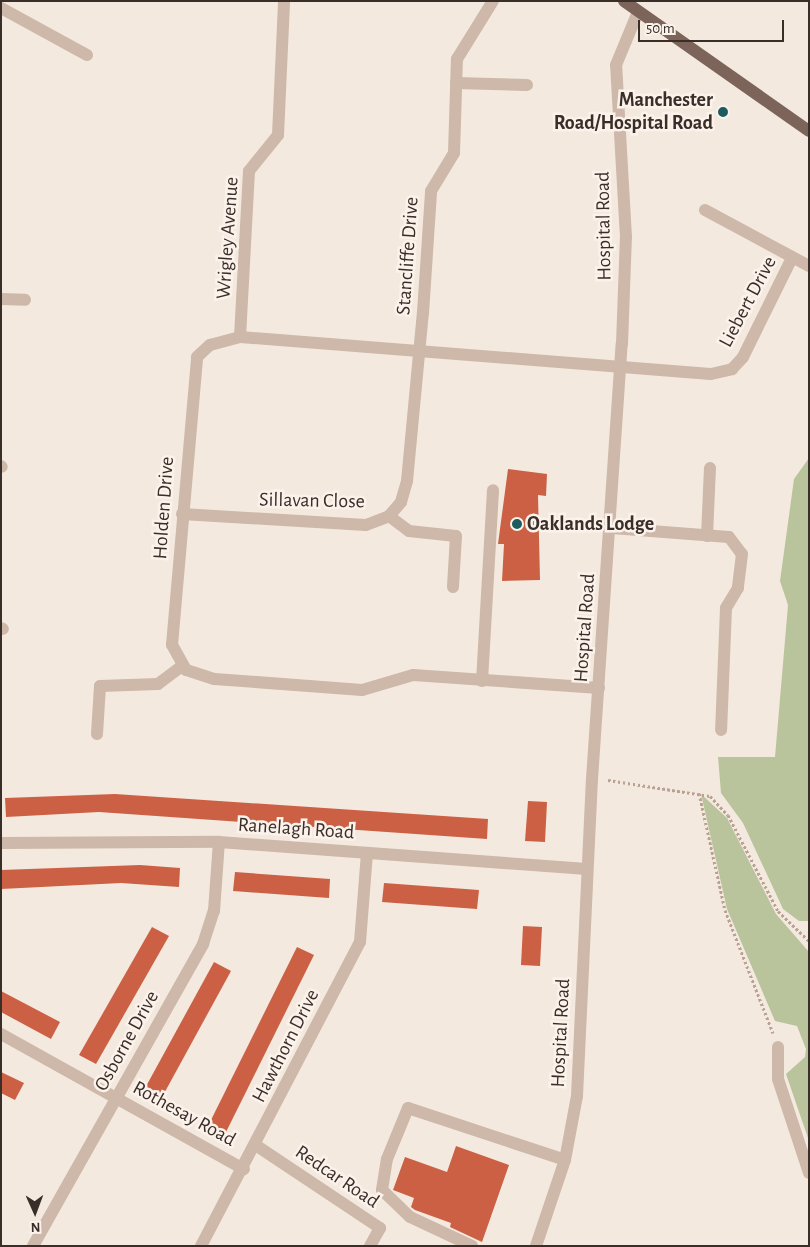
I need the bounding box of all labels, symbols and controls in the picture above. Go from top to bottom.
scale bar [640,10,786,42]
text: 50 m [646,21,675,36]
place label: Manchester Road/Hospital Road [554,88,713,135]
marker: Manchester Road/Hospital Road [717,106,729,118]
street label: Hospital Road [591,171,617,281]
street label: Wrigley Avenue [212,176,244,300]
street label: Stancliffe Drive [392,196,424,316]
street label: Liebert Drive [714,252,782,352]
street label: Holden Drive [148,456,180,560]
street label: Sillavan Close [259,488,365,514]
place label: Oaklands Lodge [527,512,654,536]
marker: Oaklands Lodge [511,518,523,530]
street label: Hospital Road [569,573,601,683]
street label: Ranelagh Road [237,813,355,845]
street label: Hospital Road [546,978,576,1088]
street label: Hawthorn Drive [247,985,325,1107]
street label: Osborne Drive [90,987,164,1095]
street label: Rothesay Road [128,1076,240,1152]
street label: Redcar Road [290,1140,384,1214]
north arrow [10,1187,60,1237]
text: N [30,1220,41,1234]

